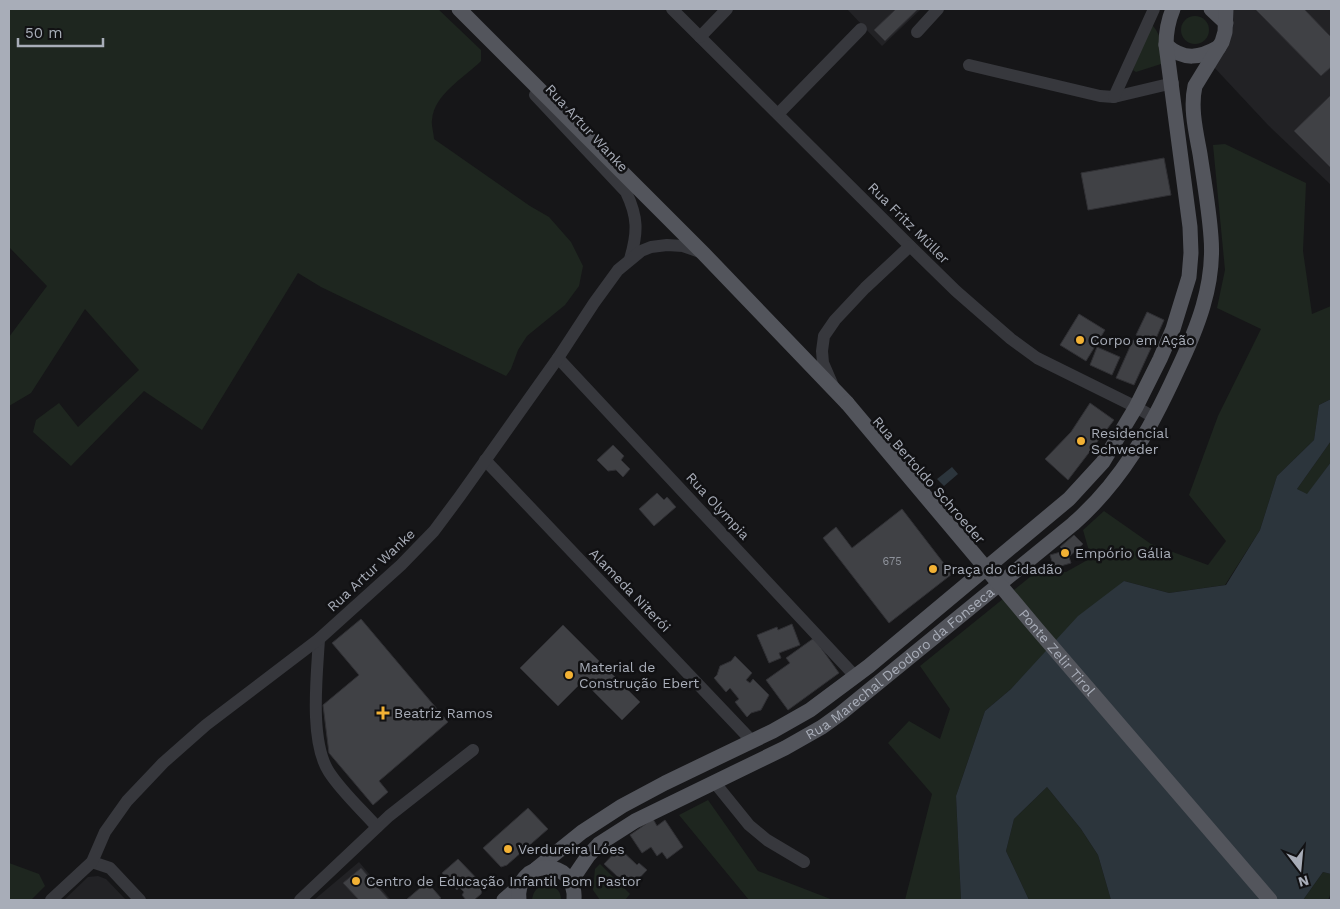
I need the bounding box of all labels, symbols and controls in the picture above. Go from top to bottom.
scale bar [18,15,102,47]
text: 50 m [25,24,62,42]
street label: Rua Artur Wanke [542,81,632,175]
street label: Rua Fritz Müller [865,179,953,267]
place label: Corpo em Ação [1090,332,1195,348]
marker: Corpo em Ação [1074,334,1086,346]
street label: Rua Bertoldo Schroeder [869,413,989,547]
place label: Residencial Schweder [1091,425,1169,457]
marker: Residencial Schweder [1075,435,1087,447]
street label: Rua Olympia [683,469,753,543]
street label: Rua Artur Wanke [324,525,418,615]
street label: Alameda Niterói [586,545,674,635]
place label: Empório Gália [1075,545,1171,561]
marker: Empório Gália [1059,547,1071,559]
house number: 675 [882,555,902,568]
place label: Praça do Cidadão [943,561,1062,577]
marker: Praça do Cidadão [927,563,939,575]
street label: Rua Marechal Deodoro da Fonseca [803,584,997,743]
street label: Ponte Zelir Tirol [1016,606,1099,699]
place label: Material de Construção Ebert [579,659,699,691]
marker: Material de Construção Ebert [563,669,575,681]
place label: Beatriz Ramos [394,705,493,721]
marker: Beatriz Ramos [376,706,390,720]
place label: Verdureira Lóes [518,841,625,857]
marker: Verdureira Lóes [502,843,514,855]
north arrow [1275,844,1325,894]
text: N [1296,872,1311,891]
place label: Centro de Educação Infantil Bom Pastor [366,873,641,889]
marker: Centro de Educação Infantil Bom Pastor [350,875,362,887]

